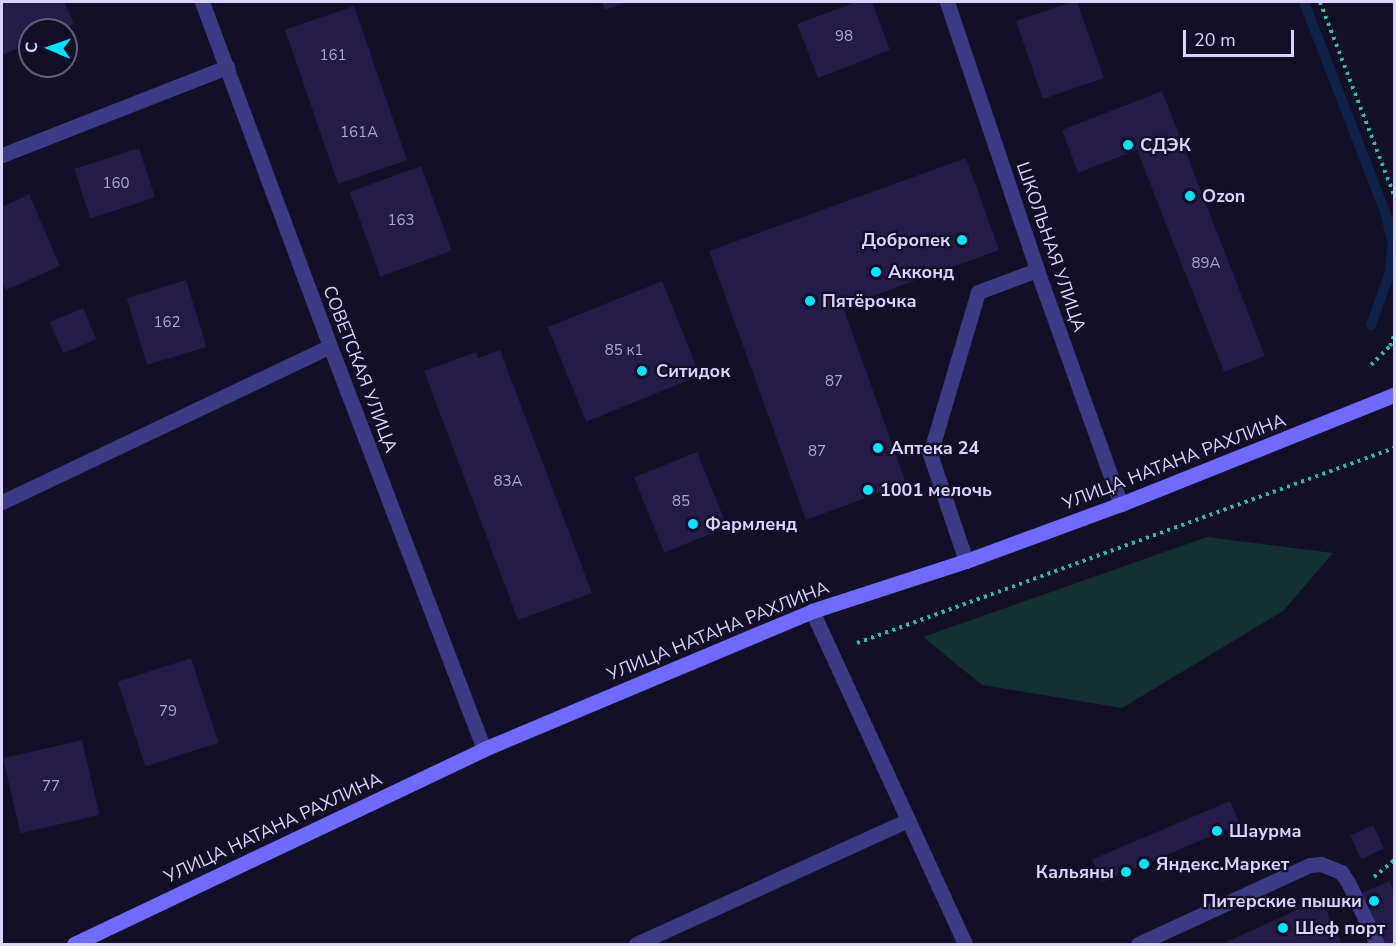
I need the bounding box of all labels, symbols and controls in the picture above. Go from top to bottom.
north arrow [18,18,78,78]
scale bar [1186,18,1297,56]
house number: 98 [835,28,853,46]
text: 20 m [1194,28,1236,52]
text: С [21,42,43,53]
house number: 161 [320,47,346,65]
house number: 161А [340,124,378,142]
place label: СДЭК [1140,134,1191,156]
marker: СДЭК [1121,138,1135,152]
street label: ШКОЛЬНАЯ УЛИЦА [1012,159,1090,335]
house number: 160 [103,175,129,193]
place label: Ozon [1202,185,1245,207]
marker: Ozon [1183,189,1197,203]
house number: 163 [388,212,414,230]
place label: Добропек [862,229,950,251]
marker: Добропек [955,233,969,247]
house number: 89А [1192,255,1220,273]
place label: Акконд [888,261,954,283]
marker: Акконд [869,265,883,279]
street label: СОВЕТСКАЯ УЛИЦА [318,283,402,455]
place label: Пятёрочка [822,290,916,312]
marker: Пятёрочка [803,294,817,308]
house number: 162 [154,314,180,332]
house number: 85 к1 [605,342,643,360]
place label: Ситидок [656,360,730,382]
marker: Ситидок [633,362,651,380]
house number: 87 [825,373,843,391]
street label: УЛИЦА НАТАНА РАХЛИНА [1059,409,1289,515]
place label: Аптека 24 [890,437,979,459]
marker: Аптека 24 [871,441,885,455]
house number: 87 [808,443,826,461]
house number: 83А [494,473,522,491]
place label: 1001 мелочь [880,479,992,501]
marker: 1001 мелочь [861,483,875,497]
house number: 85 [672,493,690,511]
place label: Фармленд [705,513,797,535]
marker: Фармленд [686,517,700,531]
street label: УЛИЦА НАТАНА РАХЛИНА [604,576,832,686]
house number: 79 [159,703,177,721]
street label: УЛИЦА НАТАНА РАХЛИНА [161,768,385,888]
house number: 77 [42,778,60,796]
place label: Шаурма [1229,820,1302,842]
marker: Шаурма [1210,824,1224,838]
place label: Яндекс.Маркет [1156,853,1289,875]
marker: Яндекс.Маркет [1137,857,1151,871]
place label: Кальяны [1036,861,1114,883]
marker: Кальяны [1119,865,1133,879]
place label: Питерские пышки [1203,890,1362,912]
marker: Питерские пышки [1367,894,1381,908]
place label: Шеф порт [1295,917,1385,939]
marker: Шеф порт [1276,921,1290,935]

